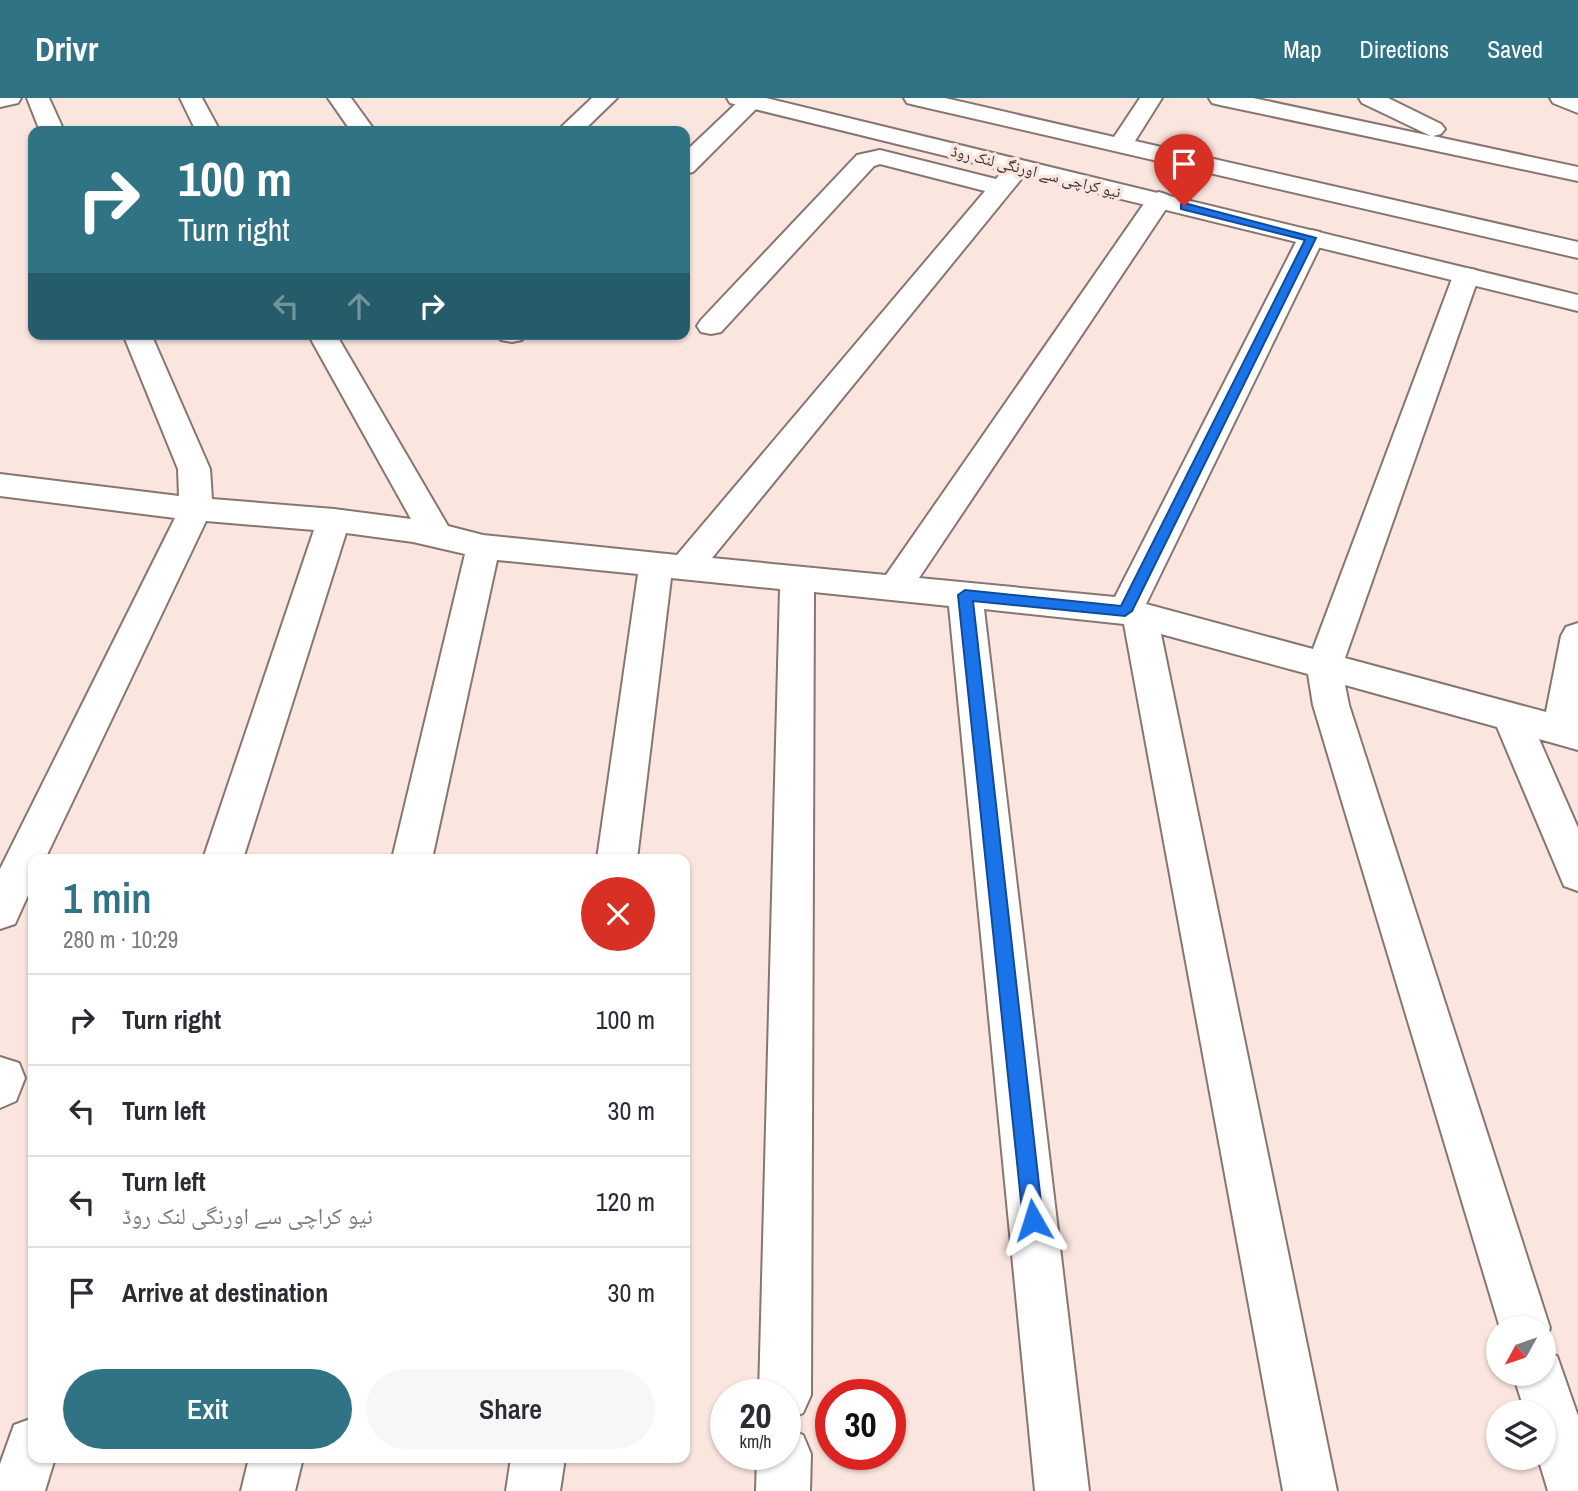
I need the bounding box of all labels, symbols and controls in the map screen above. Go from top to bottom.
text: Drivr [35,27,98,71]
text: Map [1283,33,1321,65]
text: Directions [1359,33,1449,65]
text: Saved [1487,33,1543,65]
pin [1154,134,1214,206]
street label: نیو کراچی سے اورنگی لنک روڈ [949,139,1123,203]
text: 100 m [178,145,292,211]
icon: arrive [1165,145,1203,183]
icon: right [63,154,154,245]
text: Turn right [178,208,290,251]
icon: left [267,287,305,325]
icon: ahead [340,287,378,325]
icon: right [413,287,451,325]
text: 1 min [63,870,152,926]
button: close [581,877,655,951]
text: 280 m · 10:29 [63,924,178,955]
icon: right [63,1001,101,1039]
text: Turn right [122,1002,221,1037]
text: 100 m [596,1002,655,1037]
icon: left [63,1092,101,1130]
text: Turn left [122,1093,206,1128]
text: 30 m [608,1093,655,1128]
text: Turn left [122,1164,206,1199]
icon: left [63,1183,101,1221]
position arrow [996,1183,1070,1257]
text: 120 m [596,1184,655,1219]
text: نیو کراچی سے اورنگی لنک روڈ [122,1200,373,1231]
icon: arrive [63,1274,101,1312]
text: Arrive at destination [122,1275,328,1310]
text: 30 m [608,1275,655,1310]
north arrow [1486,1316,1556,1386]
map controls [1486,1316,1556,1470]
button: Exit [63,1369,352,1449]
button: Share [366,1369,655,1449]
speed limit sign: 30 [815,1379,906,1470]
text: 20 [740,1392,771,1439]
button: layers [1486,1400,1556,1470]
text: km/h [740,1429,772,1454]

